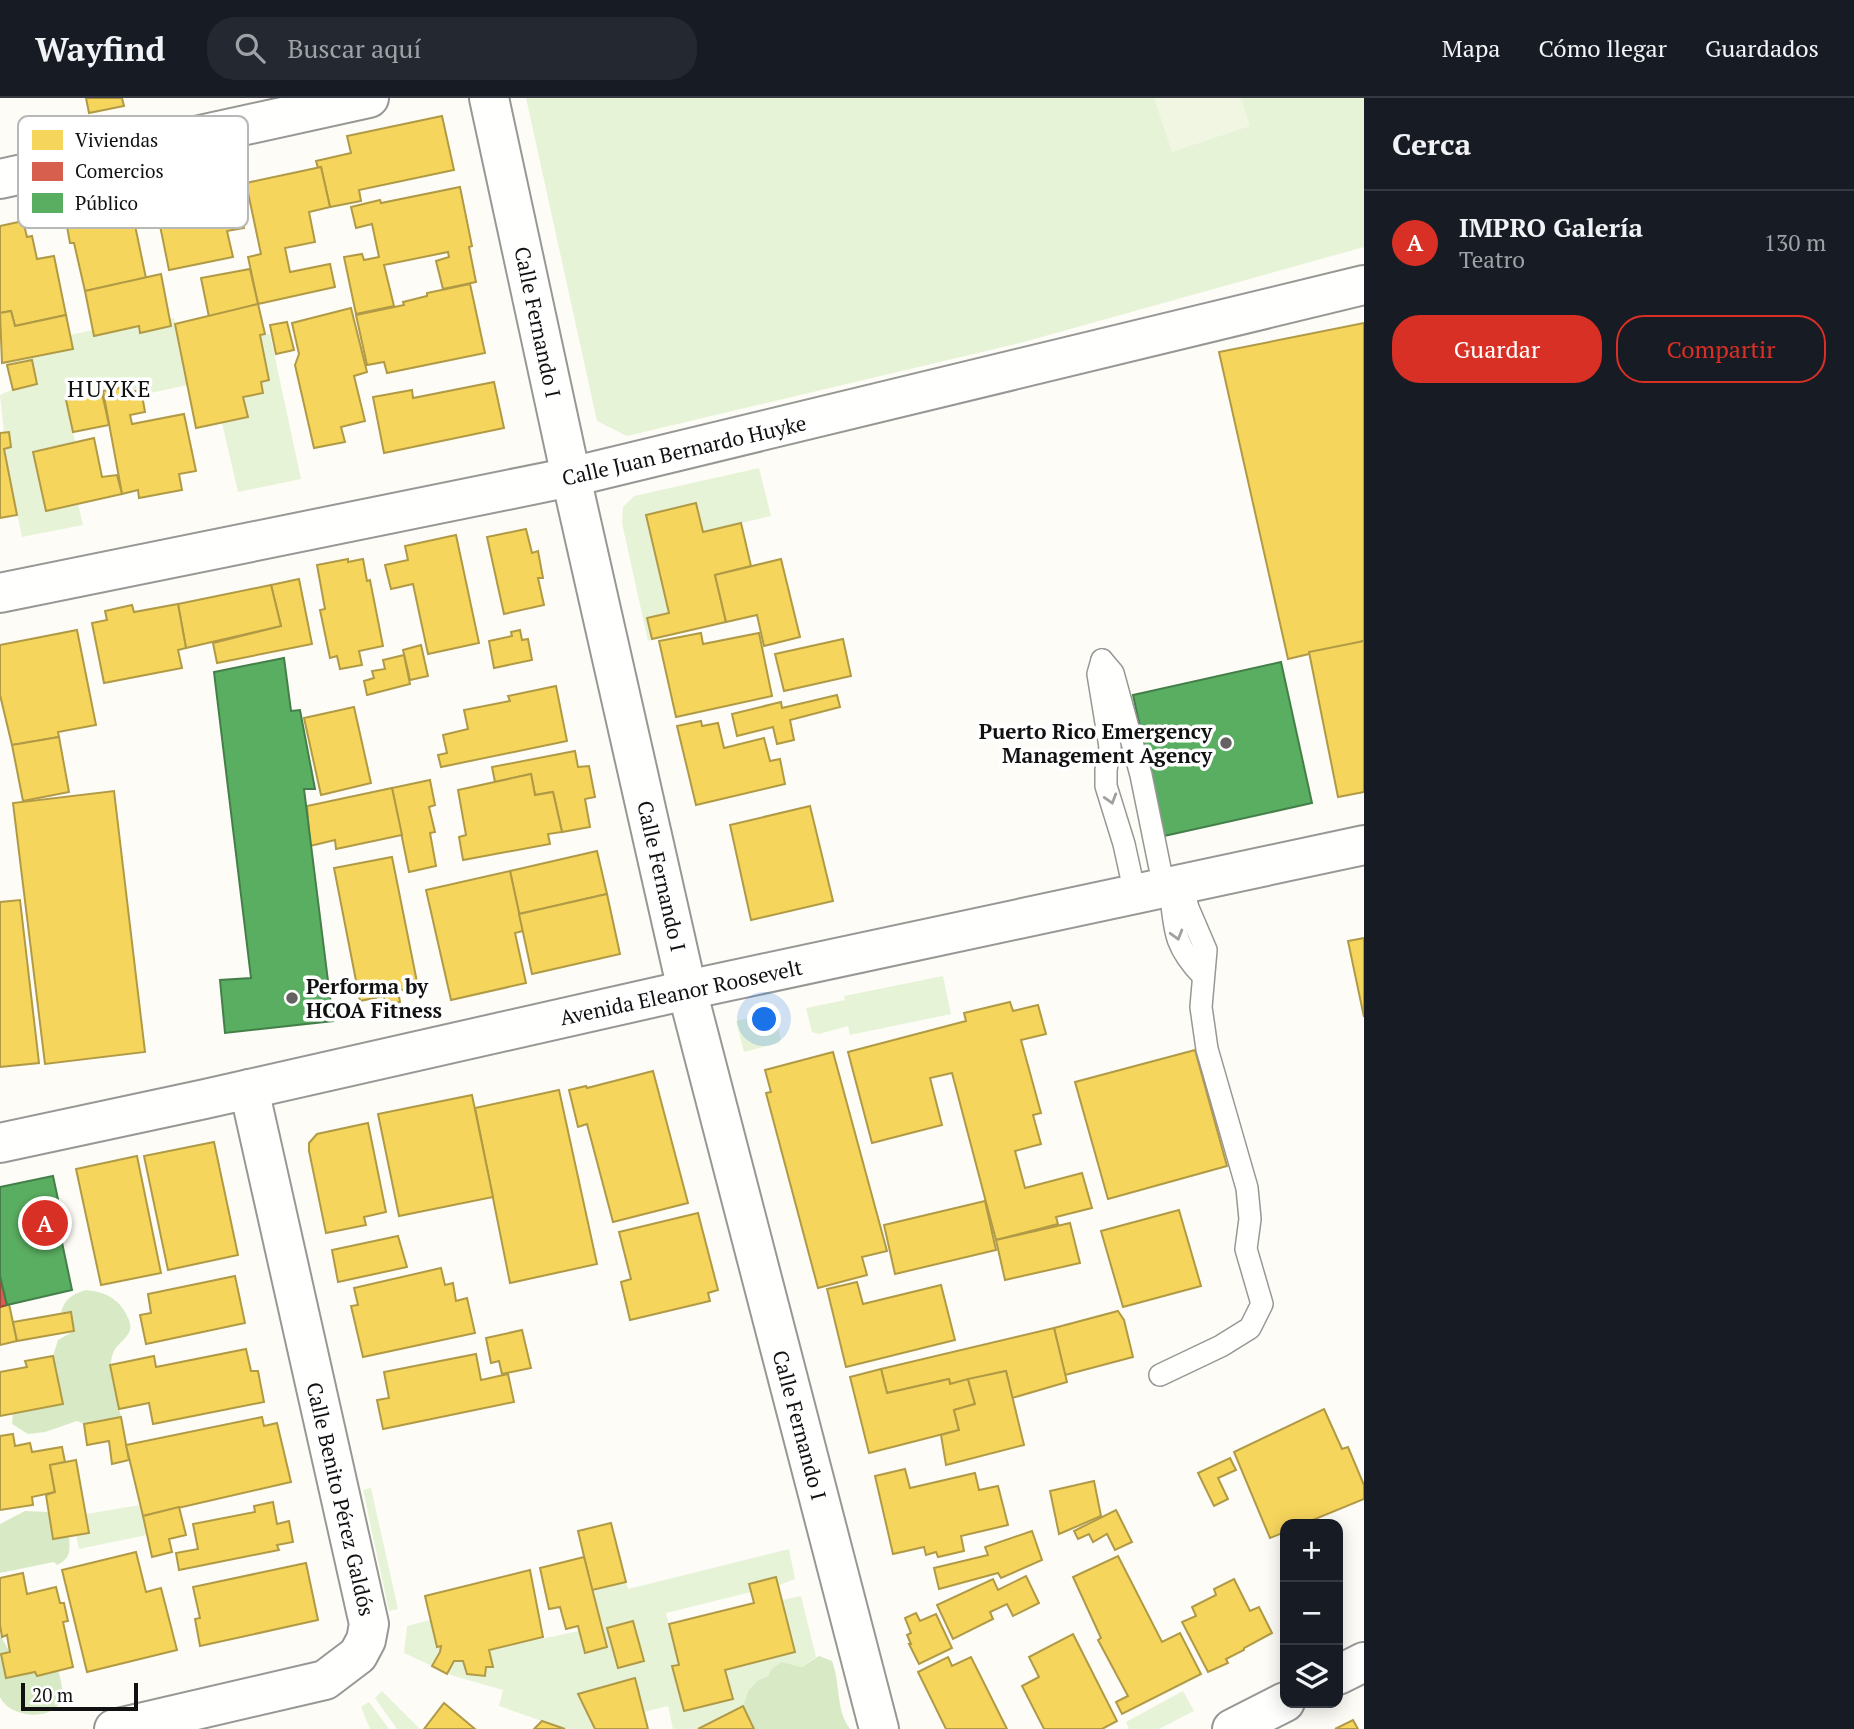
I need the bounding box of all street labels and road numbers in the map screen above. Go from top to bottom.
street label: Calle Fernando I [508,244,568,400]
street label: Calle Juan Bernardo Huyke [559,408,809,492]
street label: Calle Fernando I [631,798,693,954]
street label: Avenida Eleanor Roosevelt [557,953,805,1031]
street label: Calle Fernando I [767,1347,833,1503]
street label: Calle Benito Pérez Galdós [300,1379,382,1619]

